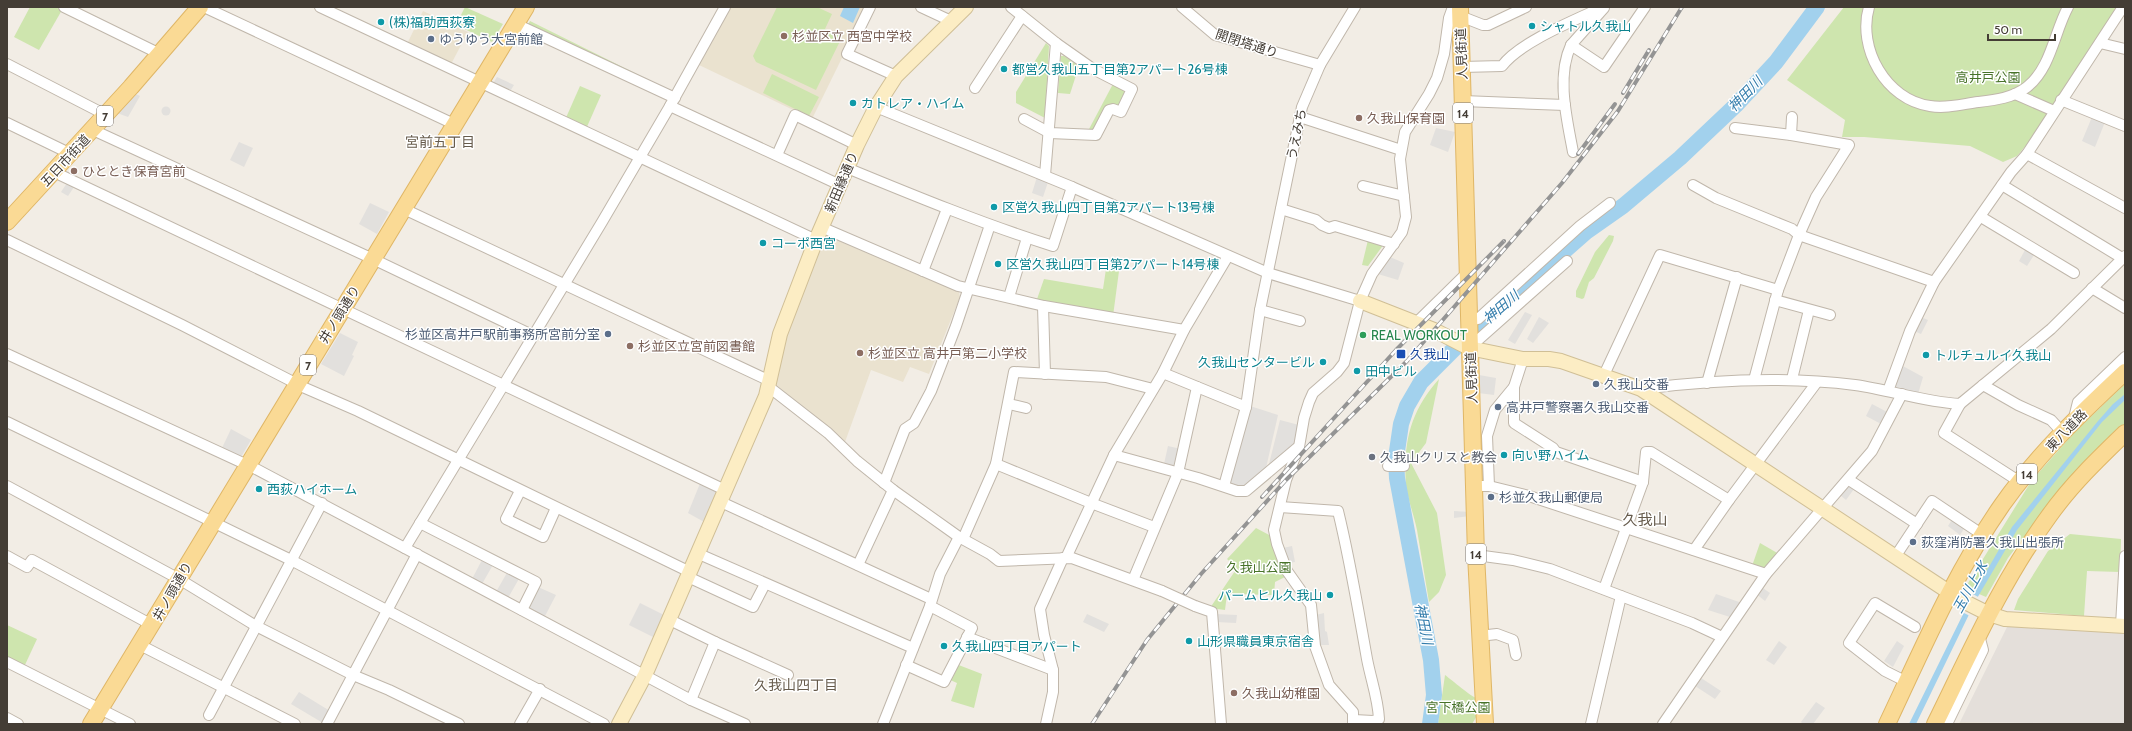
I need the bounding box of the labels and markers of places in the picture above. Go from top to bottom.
place label: (株)福助西荻寮 [389,14,475,30]
marker: (株)福助西荻寮 [376,17,386,27]
place label: シャトル久我山 [1540,18,1631,34]
marker: シャトル久我山 [1527,21,1537,31]
place label: 杉並区立 西宮中学校 [792,28,912,44]
place label: ゆうゆう大宮前館 [439,31,543,47]
marker: 杉並区立 西宮中学校 [779,31,789,41]
marker: ゆうゆう大宮前館 [426,34,436,44]
place label: 都営久我山五丁目第2アパート26号棟 [1012,61,1228,77]
marker: 都営久我山五丁目第2アパート26号棟 [999,64,1009,74]
place label: カトレア・ハイム [861,95,964,111]
marker: カトレア・ハイム [848,98,858,108]
place label: 久我山保育園 [1367,110,1445,126]
marker: 久我山保育園 [1354,113,1364,123]
place label: ひととき保育宮前 [82,163,186,179]
marker: ひととき保育宮前 [69,166,79,176]
place label: 区営久我山四丁目第2アパート13号棟 [1002,199,1215,215]
marker: 区営久我山四丁目第2アパート13号棟 [989,202,999,212]
place label: コーポ西宮 [771,235,836,251]
marker: コーポ西宮 [758,238,768,248]
place label: 区営久我山四丁目第2アパート14号棟 [1006,256,1219,272]
marker: 区営久我山四丁目第2アパート14号棟 [993,259,1003,269]
place label: 杉並区高井戸駅前事務所宮前分室 [405,326,600,342]
place label: REAL WORKOUT [1371,327,1467,343]
marker: 杉並区高井戸駅前事務所宮前分室 [603,329,613,339]
marker: REAL WORKOUT [1358,330,1368,340]
place label: 杉並区立宮前図書館 [638,338,755,354]
marker: 杉並区立宮前図書館 [625,341,635,351]
place label: 杉並区立 高井戸第二小学校 [868,345,1027,361]
place label: 久我山 [1410,346,1449,362]
place label: トルチュルイ久我山 [1934,347,2051,363]
marker: 杉並区立 高井戸第二小学校 [855,348,865,358]
marker: 久我山 [1395,348,1407,360]
marker: トルチュルイ久我山 [1921,350,1931,360]
place label: 久我山センタービル [1198,354,1315,370]
marker: 久我山センタービル [1318,357,1328,367]
place label: 田中ビル [1365,363,1417,379]
marker: 田中ビル [1352,366,1362,376]
place label: 久我山交番 [1604,376,1669,392]
marker: 久我山交番 [1591,379,1601,389]
place label: 高井戸警察署久我山交番 [1506,399,1649,415]
marker: 高井戸警察署久我山交番 [1493,402,1503,412]
place label: 向い野ハイム [1512,447,1589,463]
place label: 久我山クリスと教会 [1380,449,1497,465]
marker: 向い野ハイム [1499,450,1509,460]
marker: 久我山クリスと教会 [1367,452,1377,462]
place label: 西荻ハイホーム [267,481,357,497]
marker: 西荻ハイホーム [254,484,264,494]
place label: 杉並久我山郵便局 [1499,489,1603,505]
marker: 杉並久我山郵便局 [1486,492,1496,502]
place label: 荻窪消防署久我山出張所 [1921,534,2064,550]
marker: 荻窪消防署久我山出張所 [1908,537,1918,547]
place label: パームヒル久我山 [1218,587,1322,603]
marker: パームヒル久我山 [1325,590,1335,600]
place label: 山形県職員東京宿舎 [1197,633,1314,649]
marker: 山形県職員東京宿舎 [1184,636,1194,646]
place label: 久我山四丁目アパート [952,638,1082,654]
marker: 久我山四丁目アパート [939,641,949,651]
place label: 久我山幼稚園 [1242,685,1320,701]
marker: 久我山幼稚園 [1229,688,1239,698]

